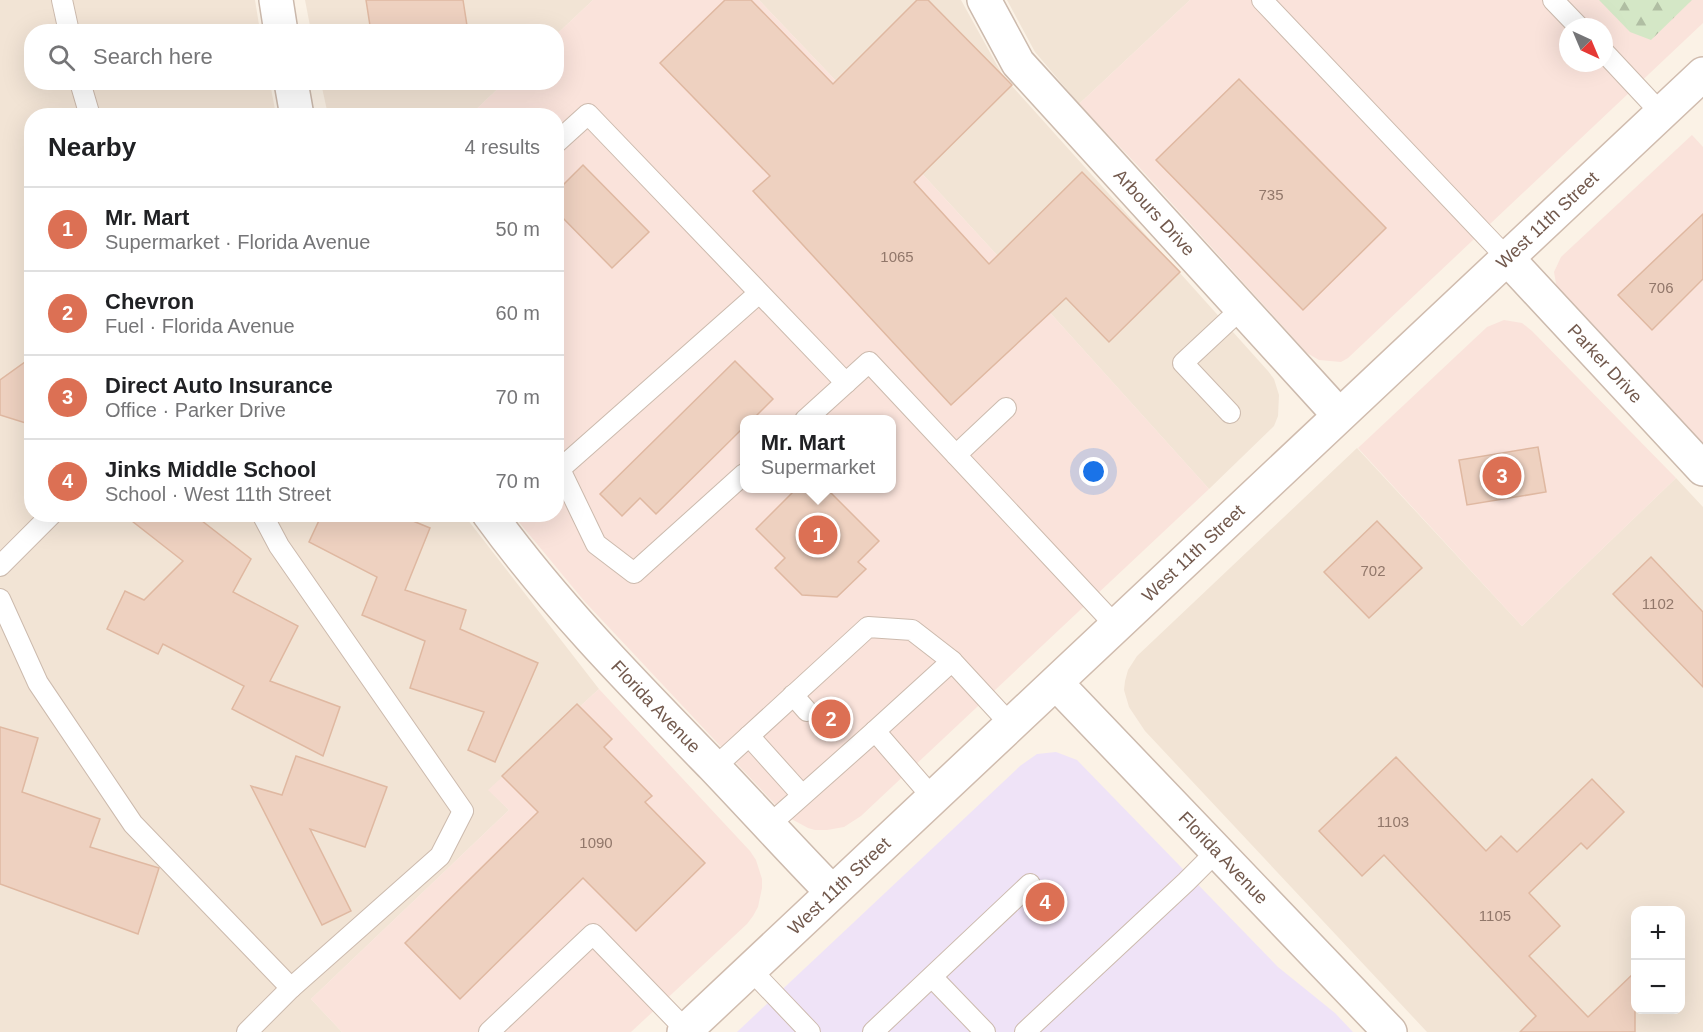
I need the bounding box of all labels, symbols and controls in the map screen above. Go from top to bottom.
north arrow [1559,18,1613,72]
search box [24,24,564,90]
icon: search [45,41,78,74]
text: Search here [93,44,213,69]
text: Nearby [48,132,136,162]
text: 4 results [464,136,540,158]
street label: Arbours Drive [1110,165,1199,260]
street label: West 11th Street [1492,168,1602,273]
house number: 735 [1258,186,1284,203]
text: Mr. Mart [105,205,189,230]
text: 1 [62,218,73,240]
text: 50 m [496,218,540,240]
text: Supermarket · Florida Avenue [105,231,370,253]
house number: 1065 [880,248,914,265]
house number: 706 [1648,279,1674,296]
text: Chevron [105,289,194,314]
text: 2 [62,302,73,324]
text: 60 m [496,302,540,324]
text: Fuel · Florida Avenue [105,315,295,337]
street label: Parker Drive [1564,320,1646,407]
text: Direct Auto Insurance [105,373,333,398]
text: 3 [62,386,73,408]
text: 70 m [496,386,540,408]
text: Office · Parker Drive [105,399,286,421]
popup [740,415,896,493]
text: Mr. Mart [761,430,845,455]
pin: 3 [1482,454,1522,498]
text: Supermarket [761,456,875,478]
text: Jinks Middle School [105,457,316,482]
your location [1079,457,1108,486]
text: 4 [62,470,73,492]
text: 70 m [496,470,540,492]
text: School · West 11th Street [105,483,331,505]
street label: West 11th Street [1138,501,1248,606]
pin: 1 [798,512,838,558]
house number: 702 [1360,562,1386,579]
house number: 1102 [1642,595,1674,612]
street label: Florida Avenue [607,657,704,757]
pin: 2 [812,696,850,742]
street label: Florida Avenue [1175,808,1272,908]
house number: 1103 [1377,813,1409,830]
street label: West 11th Street [784,833,894,939]
house number: 1090 [579,834,613,851]
pin: 4 [1026,880,1064,924]
map controls [1631,906,1685,1014]
button: + [1631,906,1685,960]
house number: 1105 [1479,907,1511,924]
button: − [1631,960,1685,1014]

